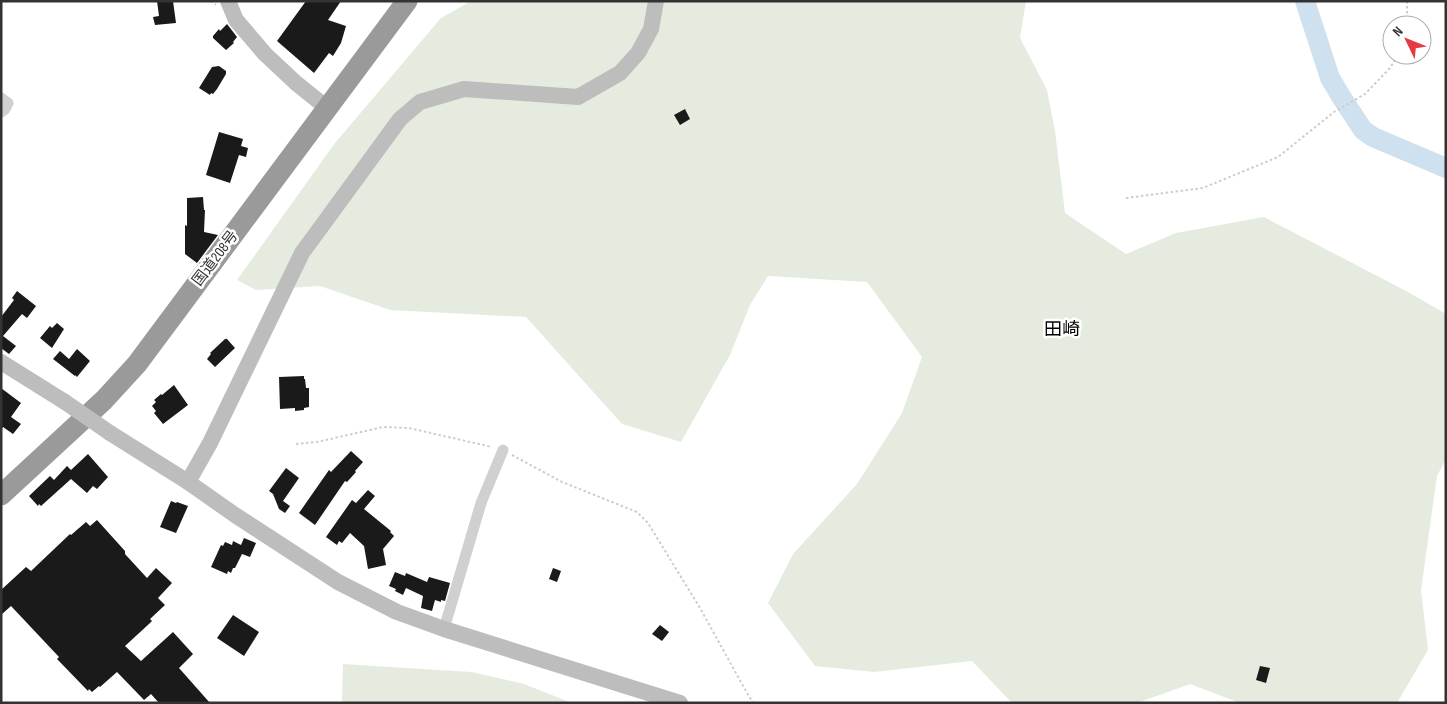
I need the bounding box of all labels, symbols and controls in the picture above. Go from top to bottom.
north arrow [1382,15,1432,65]
text: N [1389,23,1407,40]
street label: 国道208号 [188,227,242,290]
district label: 田崎 [1044,319,1080,340]

